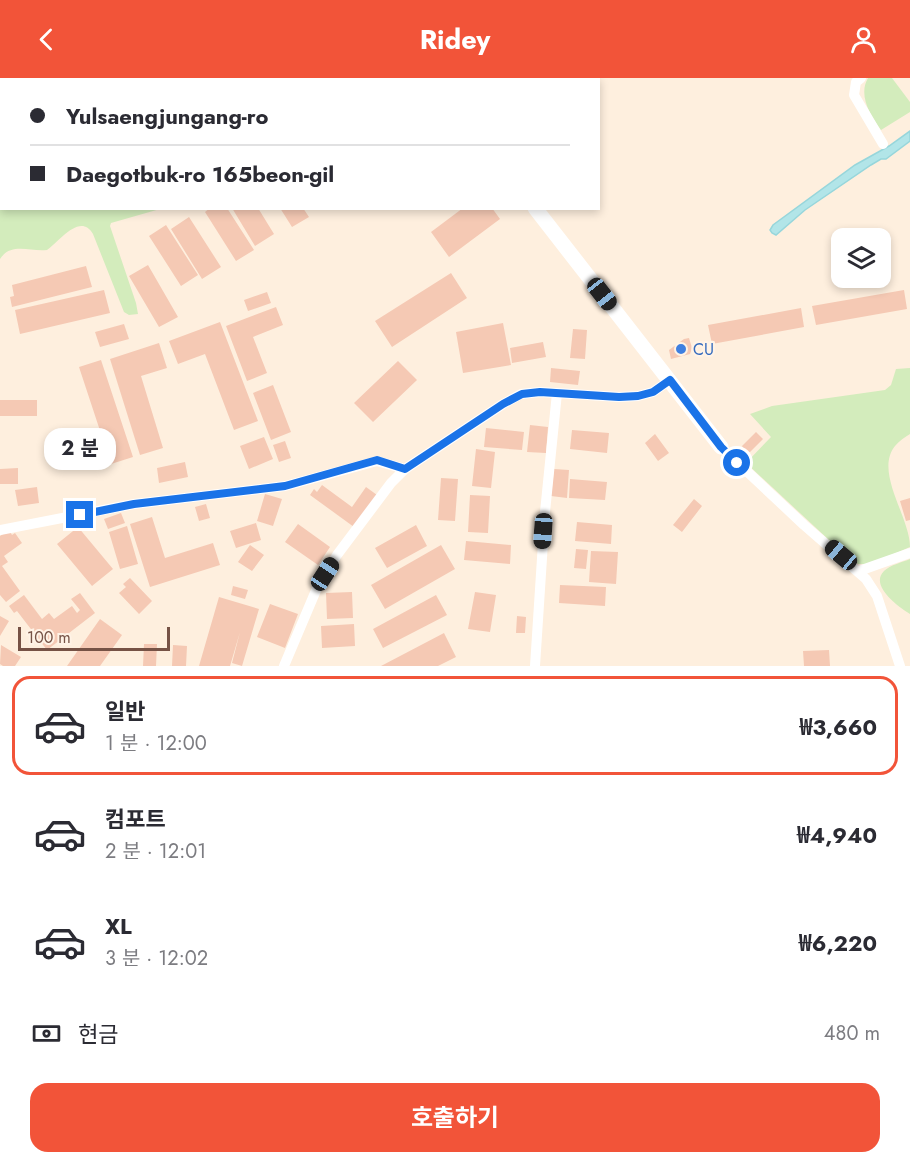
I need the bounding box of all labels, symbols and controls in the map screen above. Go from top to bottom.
text: Ridey [420,20,490,59]
icon: back [30,23,63,56]
icon: person [847,23,880,56]
text: Yulsaengjungang-ro [66,100,268,132]
text: Daegotbuk-ro 165beon-gil [66,158,334,190]
map controls [831,228,891,288]
button: layers [831,228,891,288]
car [584,274,620,314]
place label: CU [693,338,714,361]
marker: CU [674,342,688,356]
callout: 2 분 [44,428,116,470]
text: 2 분 [61,434,99,463]
route start [723,449,750,476]
route end [66,501,93,528]
car [533,512,553,550]
car [821,537,861,573]
car [308,554,342,594]
scale bar [18,624,170,652]
text: 100 m [27,626,71,649]
text: 일반 [105,695,145,727]
icon: car [33,699,87,753]
text: ₩3,660 [800,711,877,743]
text: 1 분 · 12:00 [105,729,207,758]
text: 컴포트 [105,803,166,835]
icon: car [33,807,87,861]
text: ₩4,940 [797,819,877,851]
text: 2 분 · 12:01 [105,837,206,866]
text: XL [105,910,132,942]
icon: car [33,915,87,969]
text: ₩6,220 [799,927,877,959]
text: 3 분 · 12:02 [105,944,208,973]
icon: cash [30,1017,63,1050]
text: 현금 [78,1018,118,1050]
text: 480 m [824,1019,880,1048]
button: 호출하기 [30,1083,880,1152]

